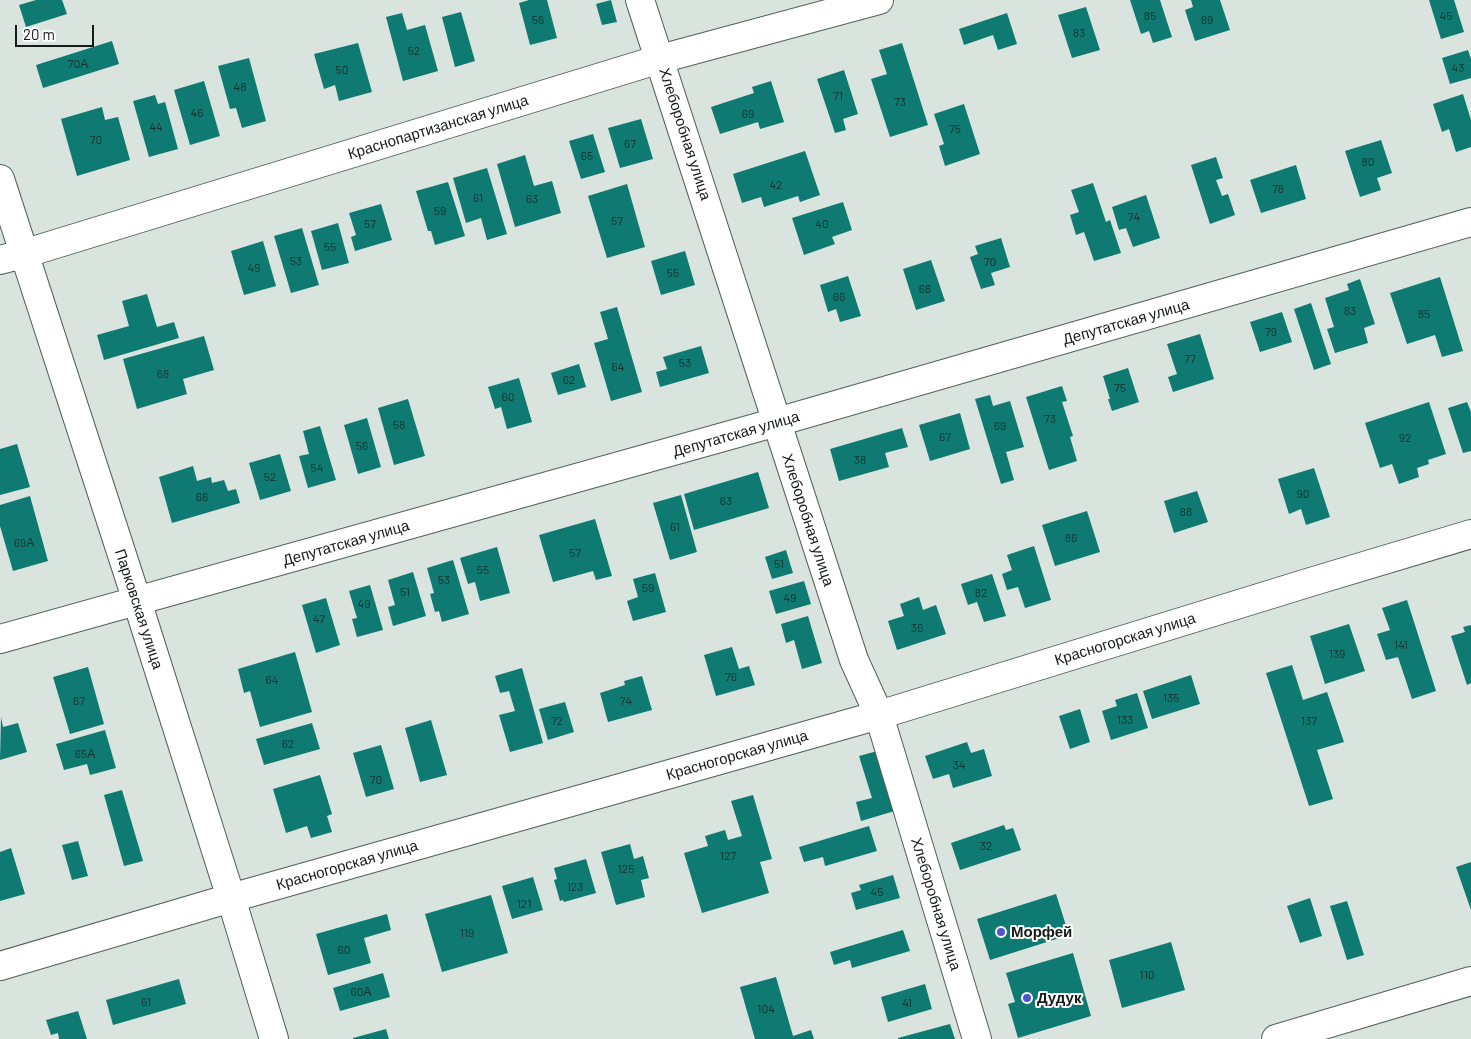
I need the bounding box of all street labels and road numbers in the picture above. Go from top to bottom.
street label: Хлеборобная улица [655,66,715,202]
street label: Краснопартизанская улица [346,91,530,163]
street label: Депутатская улица [1061,295,1191,349]
street label: Депутатская улица [671,407,801,461]
street label: Хлеборобная улица [778,452,838,588]
street label: Депутатская улица [281,516,411,570]
street label: Парковская улица [111,547,167,671]
street label: Красногорская улица [1052,609,1198,669]
street label: Красногорская улица [664,726,810,784]
street label: Хлеборобная улица [907,835,965,973]
street label: Красногорская улица [274,836,420,894]

